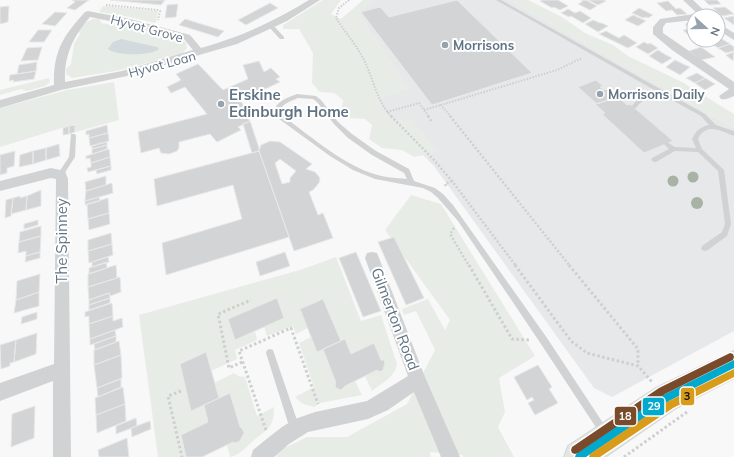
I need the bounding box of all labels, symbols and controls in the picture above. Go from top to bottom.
north arrow [686,8,726,48]
street label: Hyvot Grove [109,11,185,45]
text: N [707,25,723,38]
place label: Morrisons [453,37,514,53]
marker: Morrisons [440,40,450,50]
street label: Hyvot Loan [127,47,197,81]
place label: Erskine Edinburgh Home [229,85,349,121]
place label: Morrisons Daily [608,86,705,103]
marker: Morrisons Daily [595,89,605,99]
marker: Erskine Edinburgh Home [216,99,226,109]
street label: The Spinney [52,198,71,284]
street label: Gilmerton Road [367,265,424,373]
line badge: 3 [680,387,695,406]
text: 3 [684,389,691,403]
line badge: 29 [642,397,665,416]
text: 29 [647,399,661,413]
line badge: 18 [614,406,637,426]
text: 18 [618,409,632,423]

